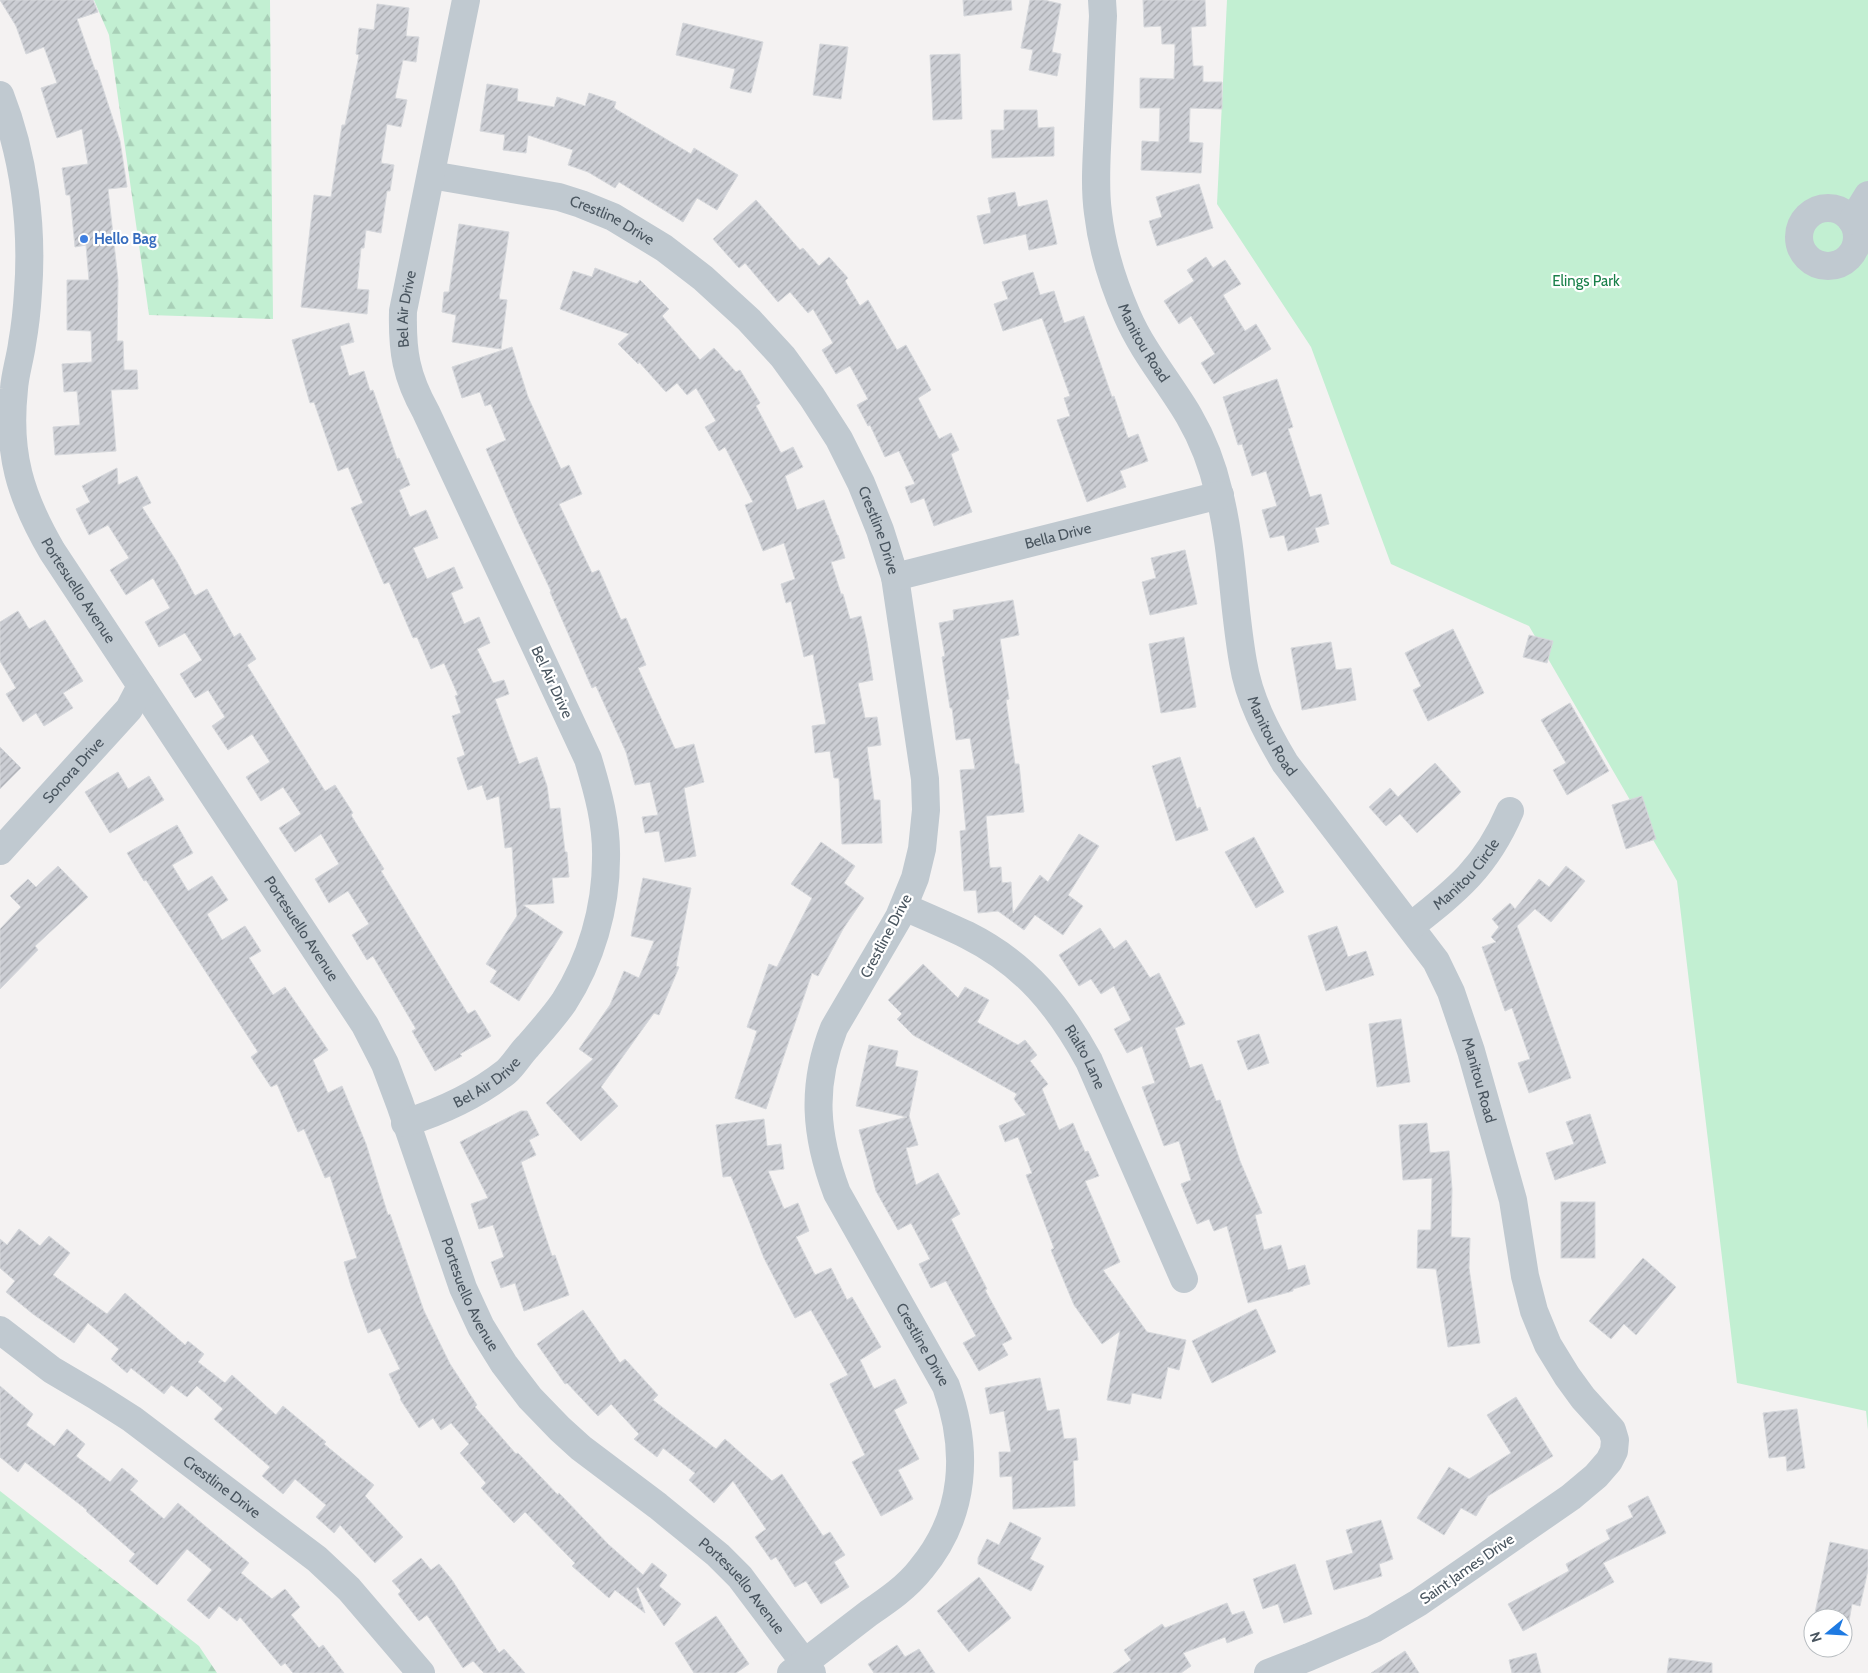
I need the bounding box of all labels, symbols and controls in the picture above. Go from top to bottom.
street label: Crestline Drive [568,192,658,249]
place label: Hello Bag [94,230,157,248]
marker: Hello Bag [78,233,90,245]
street label: Bel Air Drive [394,269,420,349]
park label: Elings Park [1552,272,1620,290]
street label: Manitou Road [1114,301,1173,386]
street label: Crestline Drive [854,484,903,577]
street label: Bella Drive [1023,519,1093,553]
street label: Portesuello Avenue [37,535,120,647]
street label: Bel Air Drive [527,643,577,721]
street label: Manitou Road [1244,694,1301,779]
street label: Sonora Drive [39,733,108,807]
street label: Manitou Circle [1429,835,1503,914]
street label: Portesuello Avenue [260,873,343,985]
street label: Crestline Drive [856,891,916,981]
street label: Rialto Lane [1061,1021,1109,1092]
street label: Manitou Road [1458,1035,1500,1125]
street label: Bel Air Drive [450,1053,525,1112]
street label: Portesuello Avenue [437,1235,503,1355]
street label: Crestline Drive [892,1300,953,1390]
street label: Crestline Drive [179,1452,264,1522]
street label: Saint James Drive [1416,1530,1518,1608]
street label: Portesuello Avenue [695,1534,789,1638]
north arrow [1803,1608,1853,1658]
text: N [1806,1630,1826,1645]

